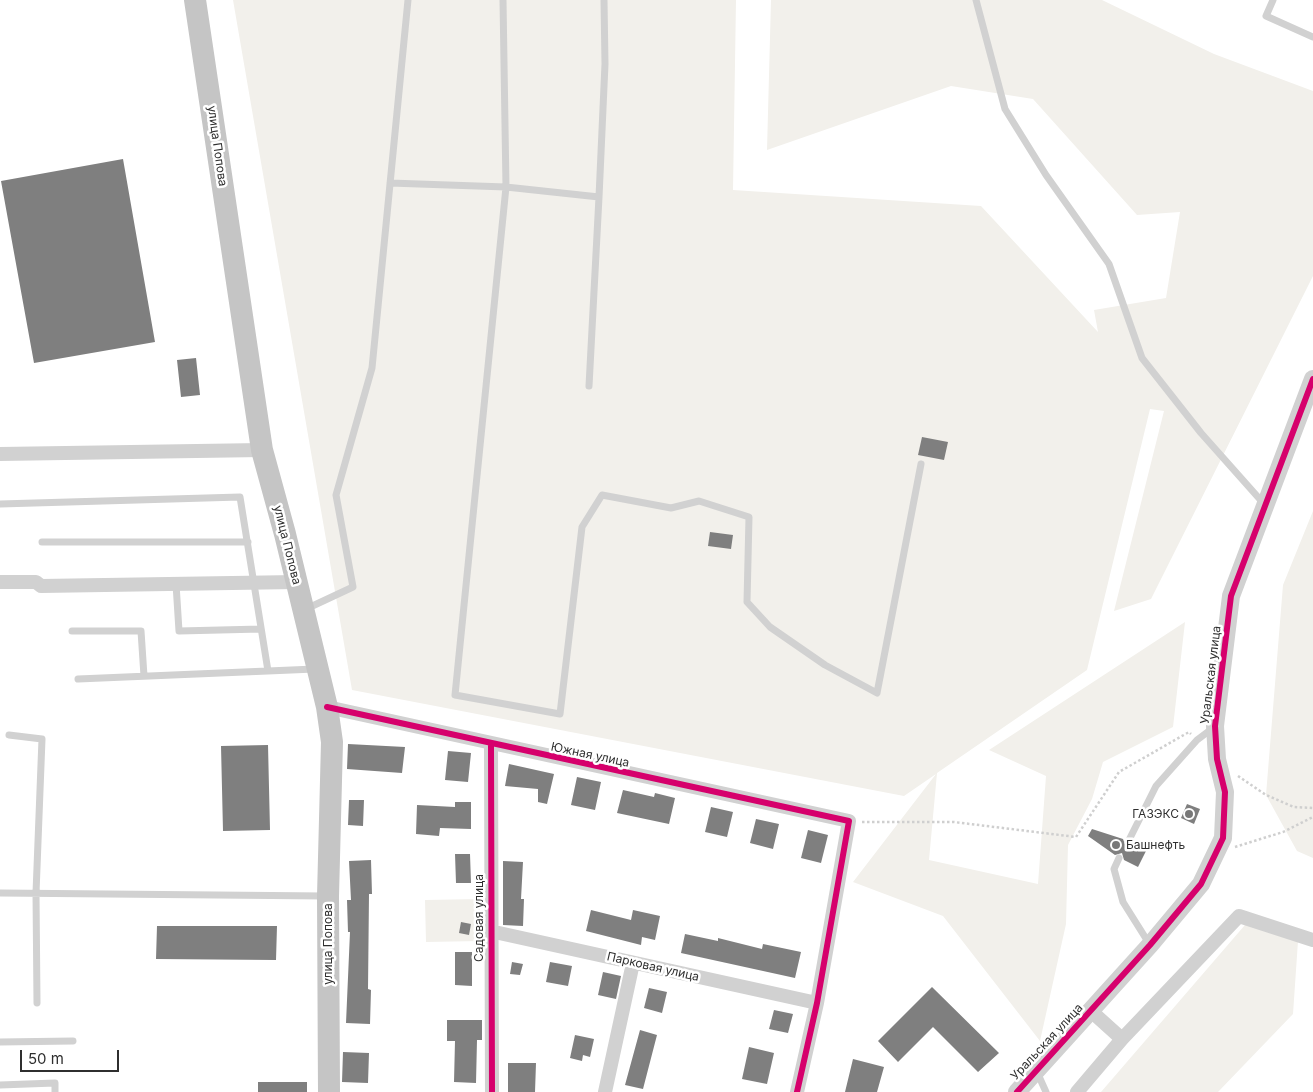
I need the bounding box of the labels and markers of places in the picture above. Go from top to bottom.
place label: ГАЗЭКС [1132,807,1179,821]
marker: ГАЗЭКС [1183,808,1195,820]
place label: Башнефть [1126,838,1185,852]
marker: Башнефть [1110,839,1122,851]

